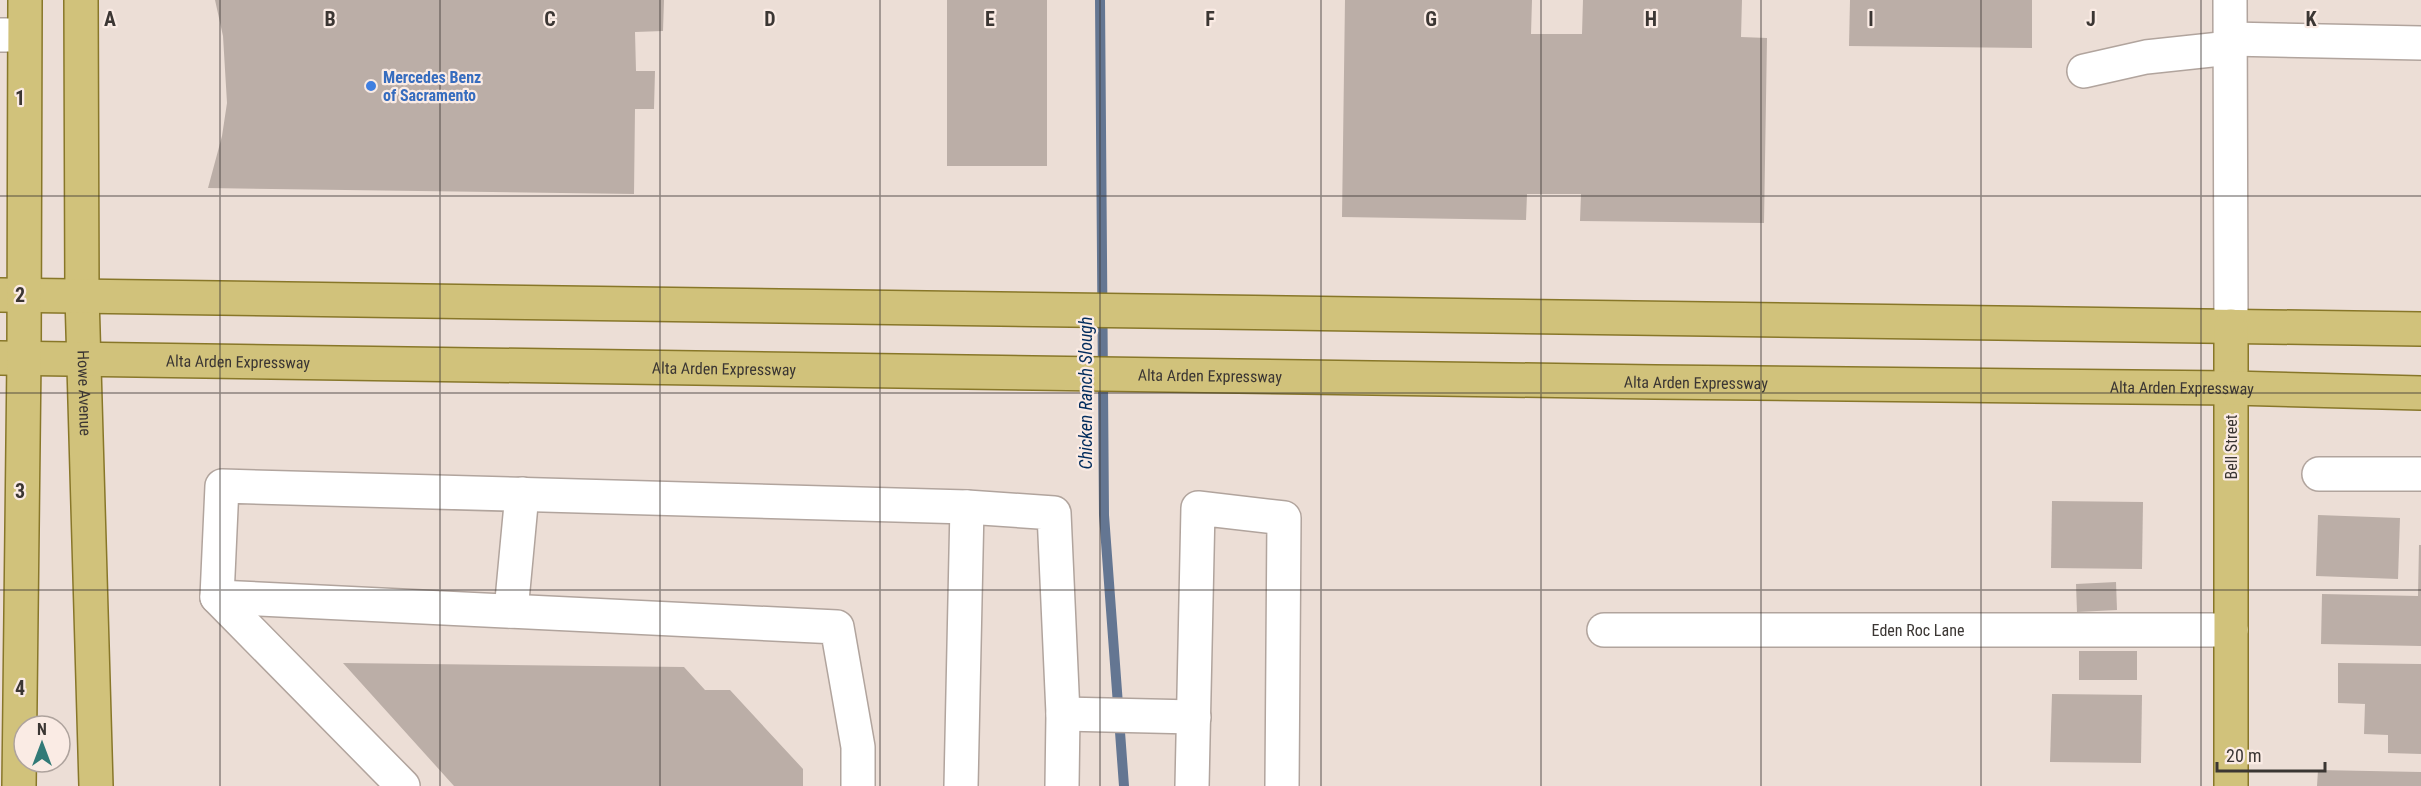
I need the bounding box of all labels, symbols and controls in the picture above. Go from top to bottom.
text: A [104,7,116,31]
text: B [324,7,336,31]
text: C [544,7,556,31]
text: D [764,7,776,31]
text: E [985,7,995,31]
text: F [1205,7,1215,31]
text: G [1425,7,1437,31]
text: H [1645,7,1657,31]
text: I [1868,7,1874,31]
text: J [2086,7,2096,31]
text: K [2305,7,2317,31]
place label: Mercedes Benz of Sacramento [383,68,481,105]
marker: Mercedes Benz of Sacramento [364,79,378,93]
text: 1 [15,86,25,110]
text: 2 [15,283,25,307]
water label: Chicken Ranch Slough [1075,317,1096,469]
street label: Howe Avenue [74,350,95,436]
street label: Alta Arden Expressway [166,351,310,372]
street label: Alta Arden Expressway [652,358,796,380]
street label: Alta Arden Expressway [1138,366,1282,387]
street label: Alta Arden Expressway [1624,373,1768,393]
street label: Alta Arden Expressway [2110,378,2254,399]
street label: Bell Street [2222,414,2241,479]
text: 3 [15,479,25,503]
street label: Eden Roc Lane [1872,621,1964,640]
text: 4 [15,676,25,700]
north arrow [12,714,72,774]
text: N [37,720,47,739]
scale bar [2217,735,2325,773]
text: 20 m [2226,745,2261,766]

